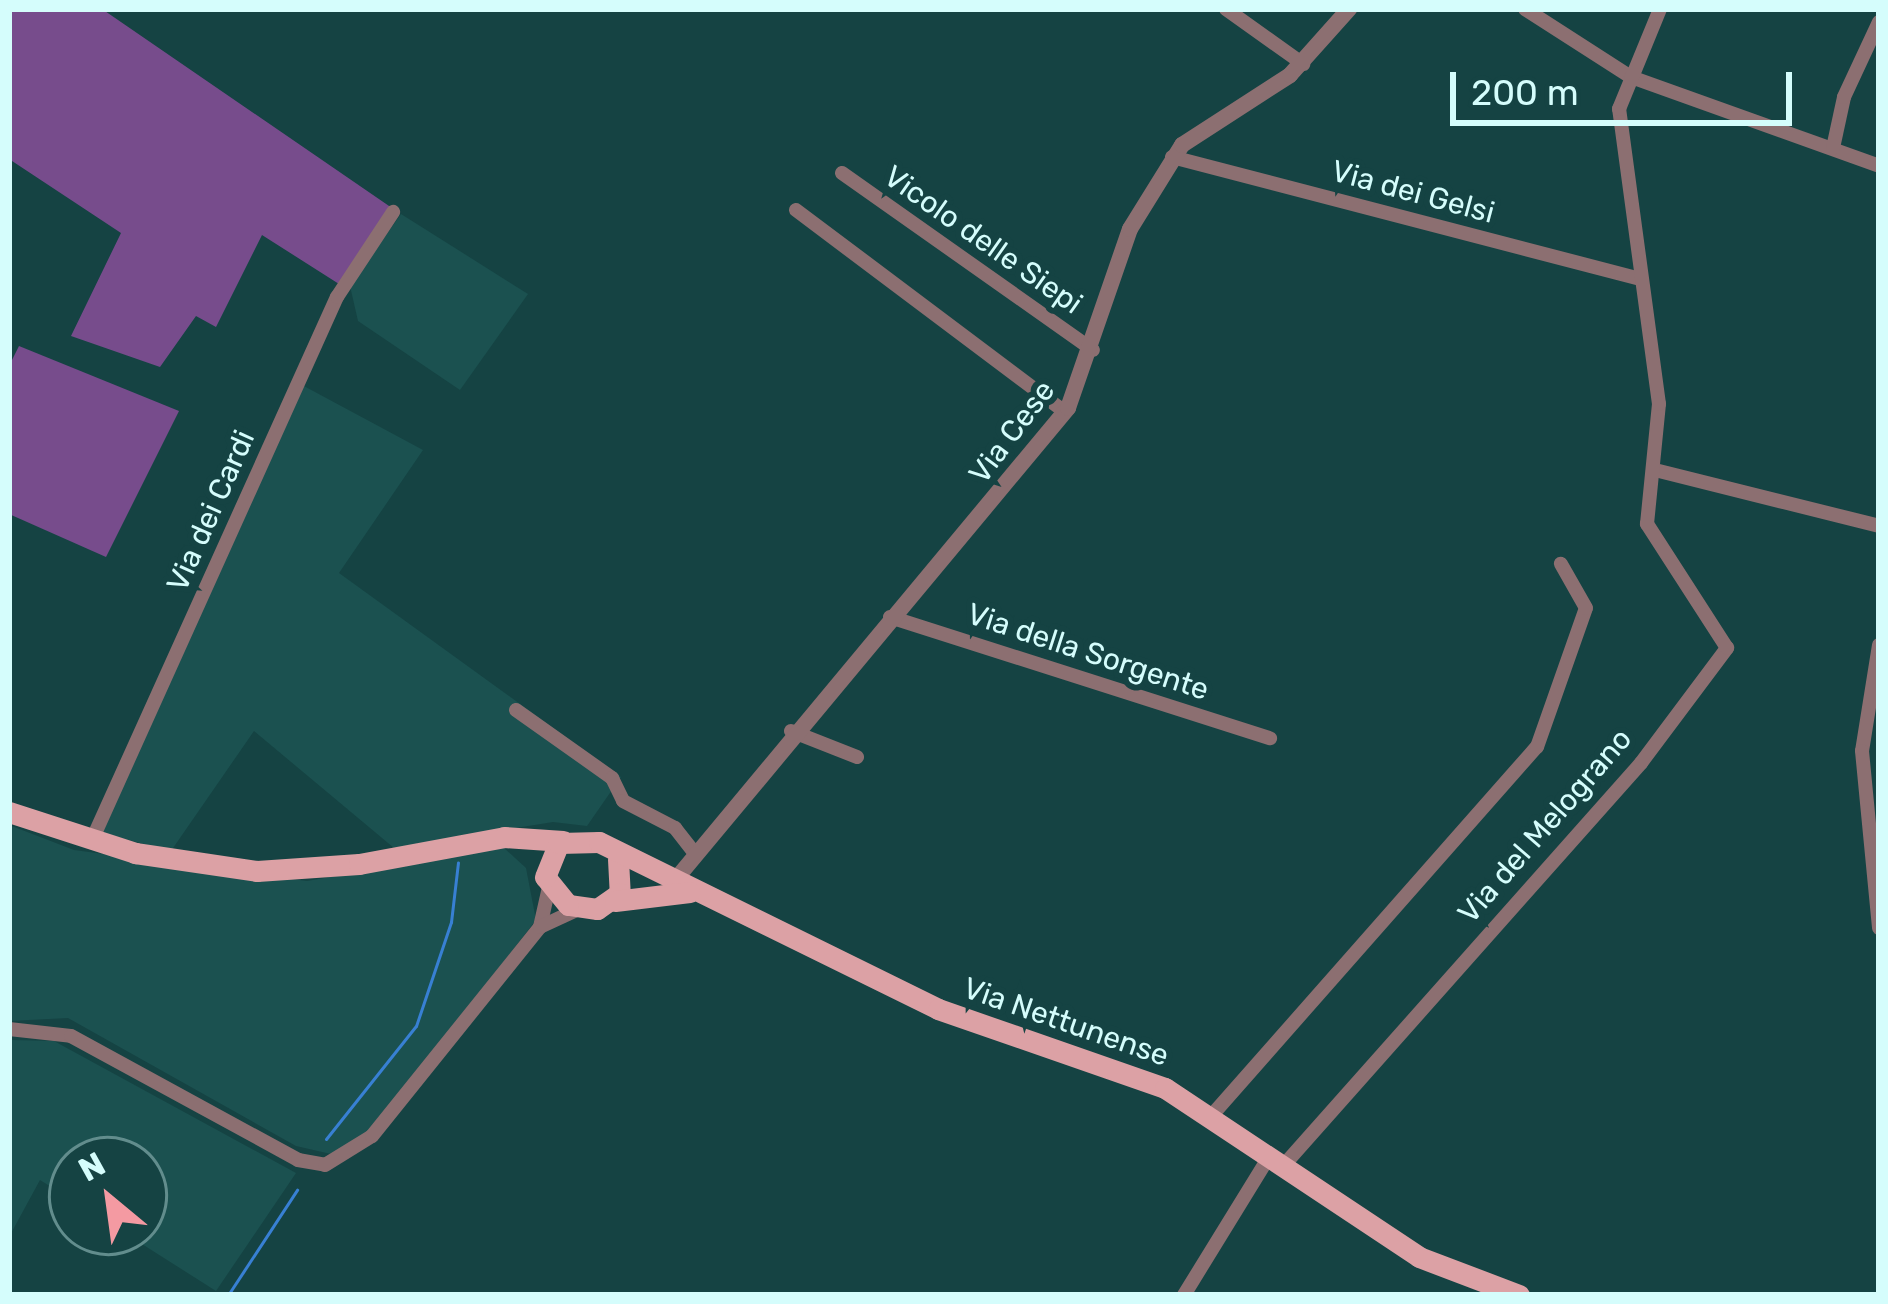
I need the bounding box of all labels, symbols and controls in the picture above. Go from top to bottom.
scale bar [1456,48,1798,122]
text: 200 m [1471,71,1579,114]
street label: Via dei Gelsi [1328,153,1498,231]
street label: Vicolo delle Siepi [877,158,1089,322]
street label: Via Cese [962,373,1062,491]
street label: Via dei Cardi [159,425,263,597]
street label: Via della Sorgente [963,596,1213,708]
street label: Via del Melograno [1451,721,1639,931]
street label: Via Nettunense [958,970,1174,1074]
north arrow [48,1136,168,1256]
text: N [72,1144,112,1190]

